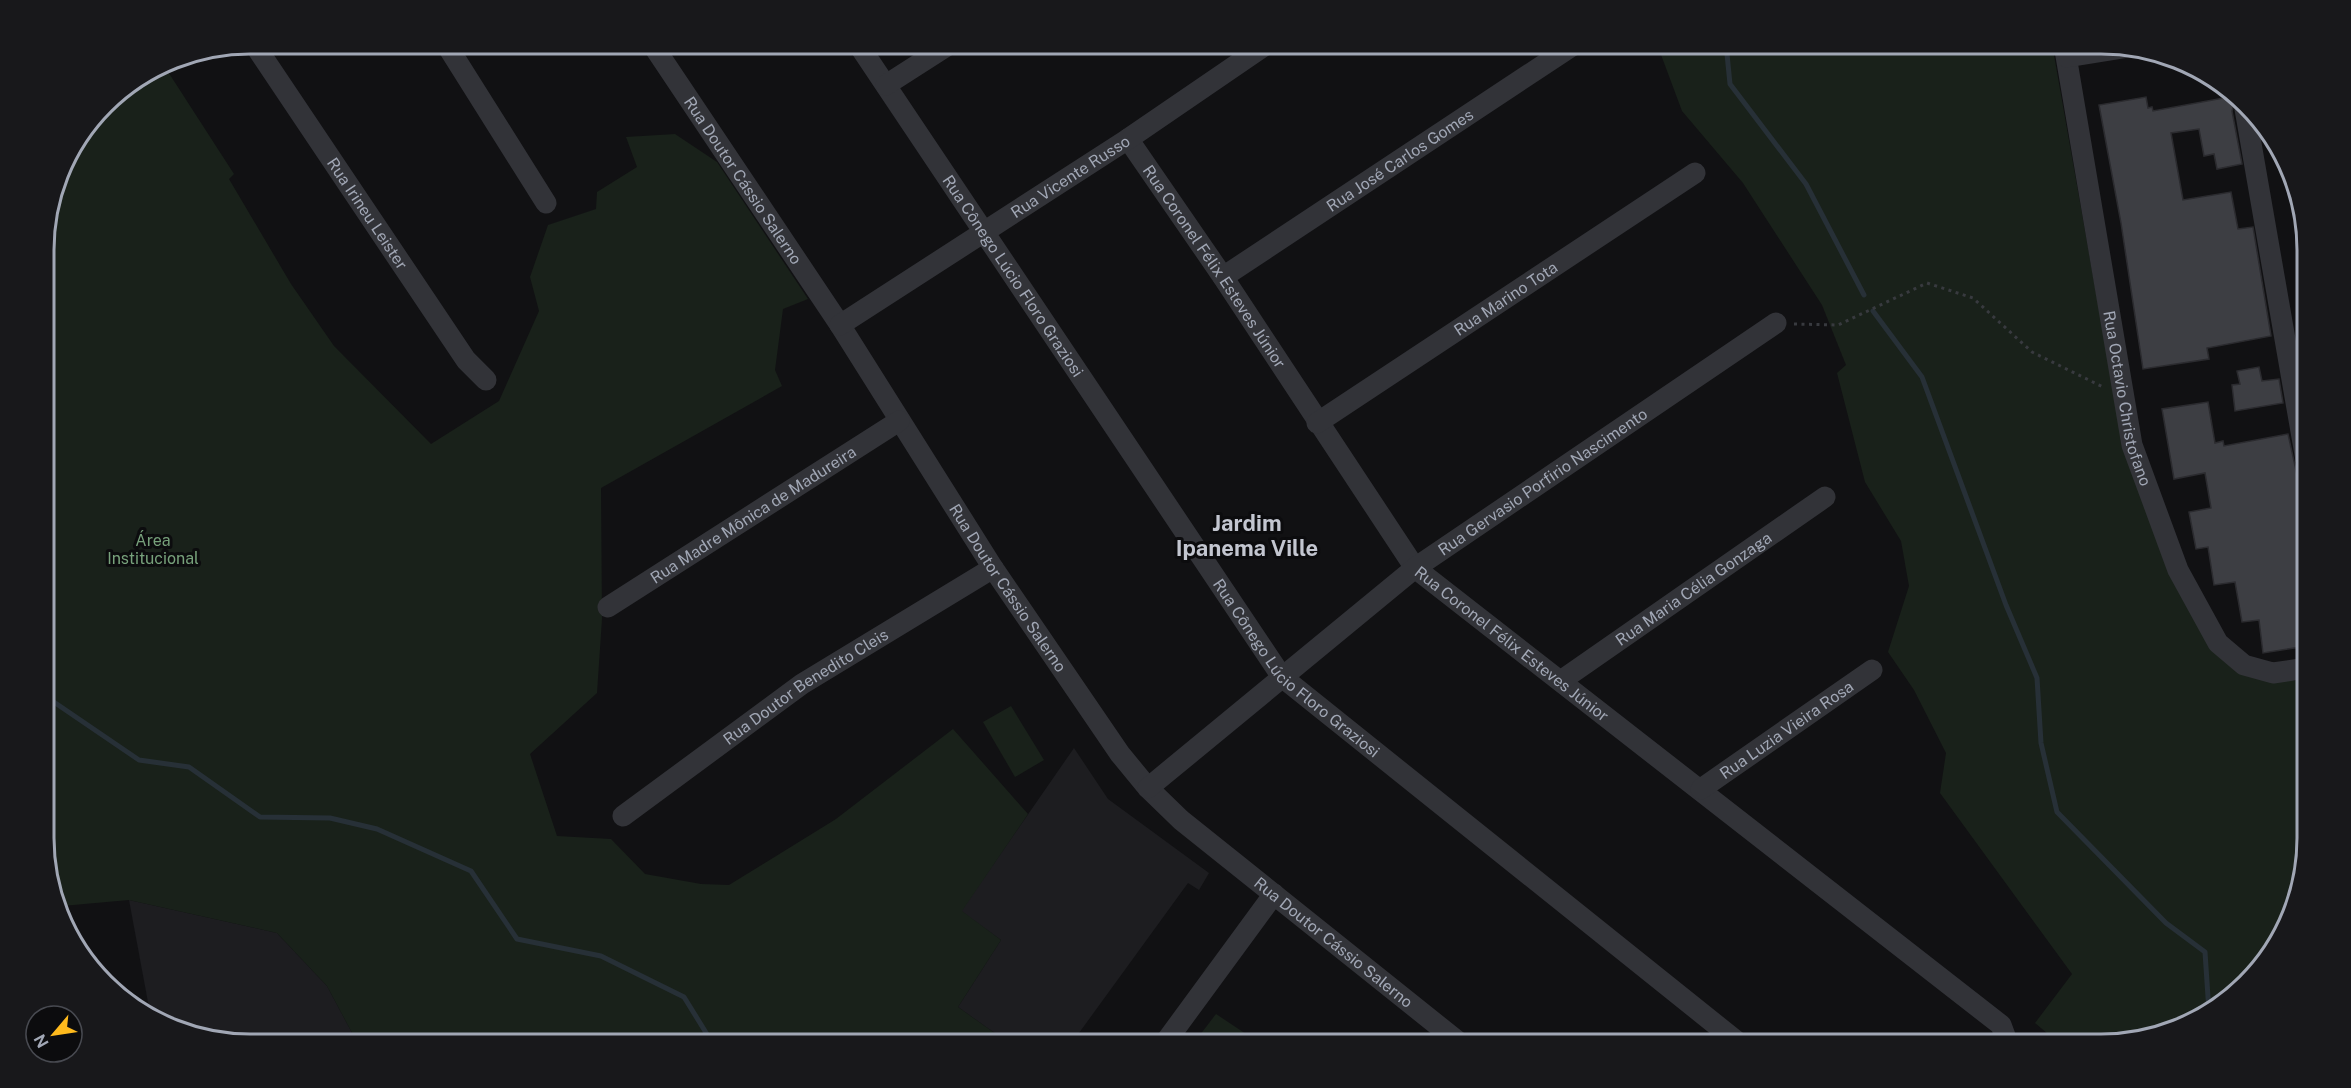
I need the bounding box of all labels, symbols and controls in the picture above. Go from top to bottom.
street label: Rua Doutor Cássio Salerno [680,93,806,268]
street label: Rua José Carlos Gomes [1323,105,1477,215]
street label: Rua Vicente Russo [1007,131,1133,222]
street label: Rua Irineu Leister [323,154,412,273]
street label: Rua Coronel Félix Esteves Júnior [1139,161,1290,371]
street label: Rua Cônego Lúcio Floro Graziosi [939,171,1088,380]
street label: Rua Marino Tota [1450,257,1561,339]
street label: Rua Octavio Christofano [2100,309,2156,488]
street label: Rua Gervasio Porfirio Nascimento [1434,404,1651,559]
street label: Rua Madre Mônica de Madureira [647,442,859,587]
street label: Rua Doutor Cássio Salerno [945,500,1071,675]
district label: Jardim Ipanema Ville [1176,510,1318,561]
street label: Rua Maria Célia Gonzaga [1612,528,1775,649]
park label: Área Institucional [107,530,199,568]
street label: Rua Coronel Félix Esteves Júnior [1411,562,1613,725]
street label: Rua Cônego Lúcio Floro Graziosi [1209,575,1384,761]
street label: Rua Doutor Benedito Cleis [719,625,892,748]
street label: Rua Luzia Vieira Rosa [1716,677,1857,783]
street label: Rua Doutor Cássio Salerno [1251,873,1417,1011]
north arrow [24,1004,84,1064]
text: N [30,1031,53,1051]

